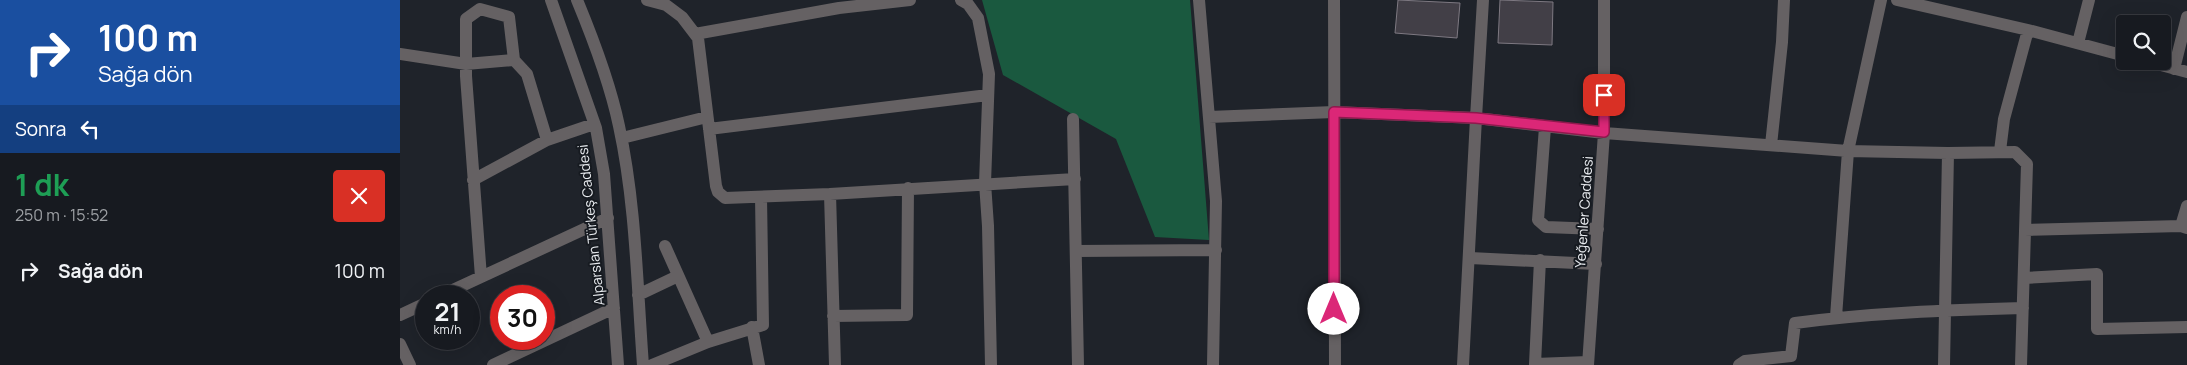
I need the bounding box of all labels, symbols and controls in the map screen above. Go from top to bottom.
text: 100 m [98,14,198,62]
map controls [2116,15,2171,70]
button: search [2116,15,2171,70]
icon: right [15,20,80,85]
text: Sağa dön [98,59,193,89]
pin [1583,74,1625,116]
icon: arrive [1590,81,1618,109]
icon: left [76,115,104,143]
text: Sonra [15,116,66,142]
street label: Alparslan Türkeş Caddesi [573,144,608,307]
street label: Yeğenler Caddesi [1570,155,1597,268]
text: 1 dk [15,164,69,205]
button: close [333,170,385,222]
text: 250 m · 15:52 [15,204,108,226]
icon: right [15,257,43,285]
text: Sağa dön [58,258,143,284]
text: 100 m [334,258,385,284]
position arrow [1307,282,1359,334]
speed limit sign: 30 [490,285,555,350]
text: 21 [435,294,460,329]
text: km/h [434,321,461,338]

